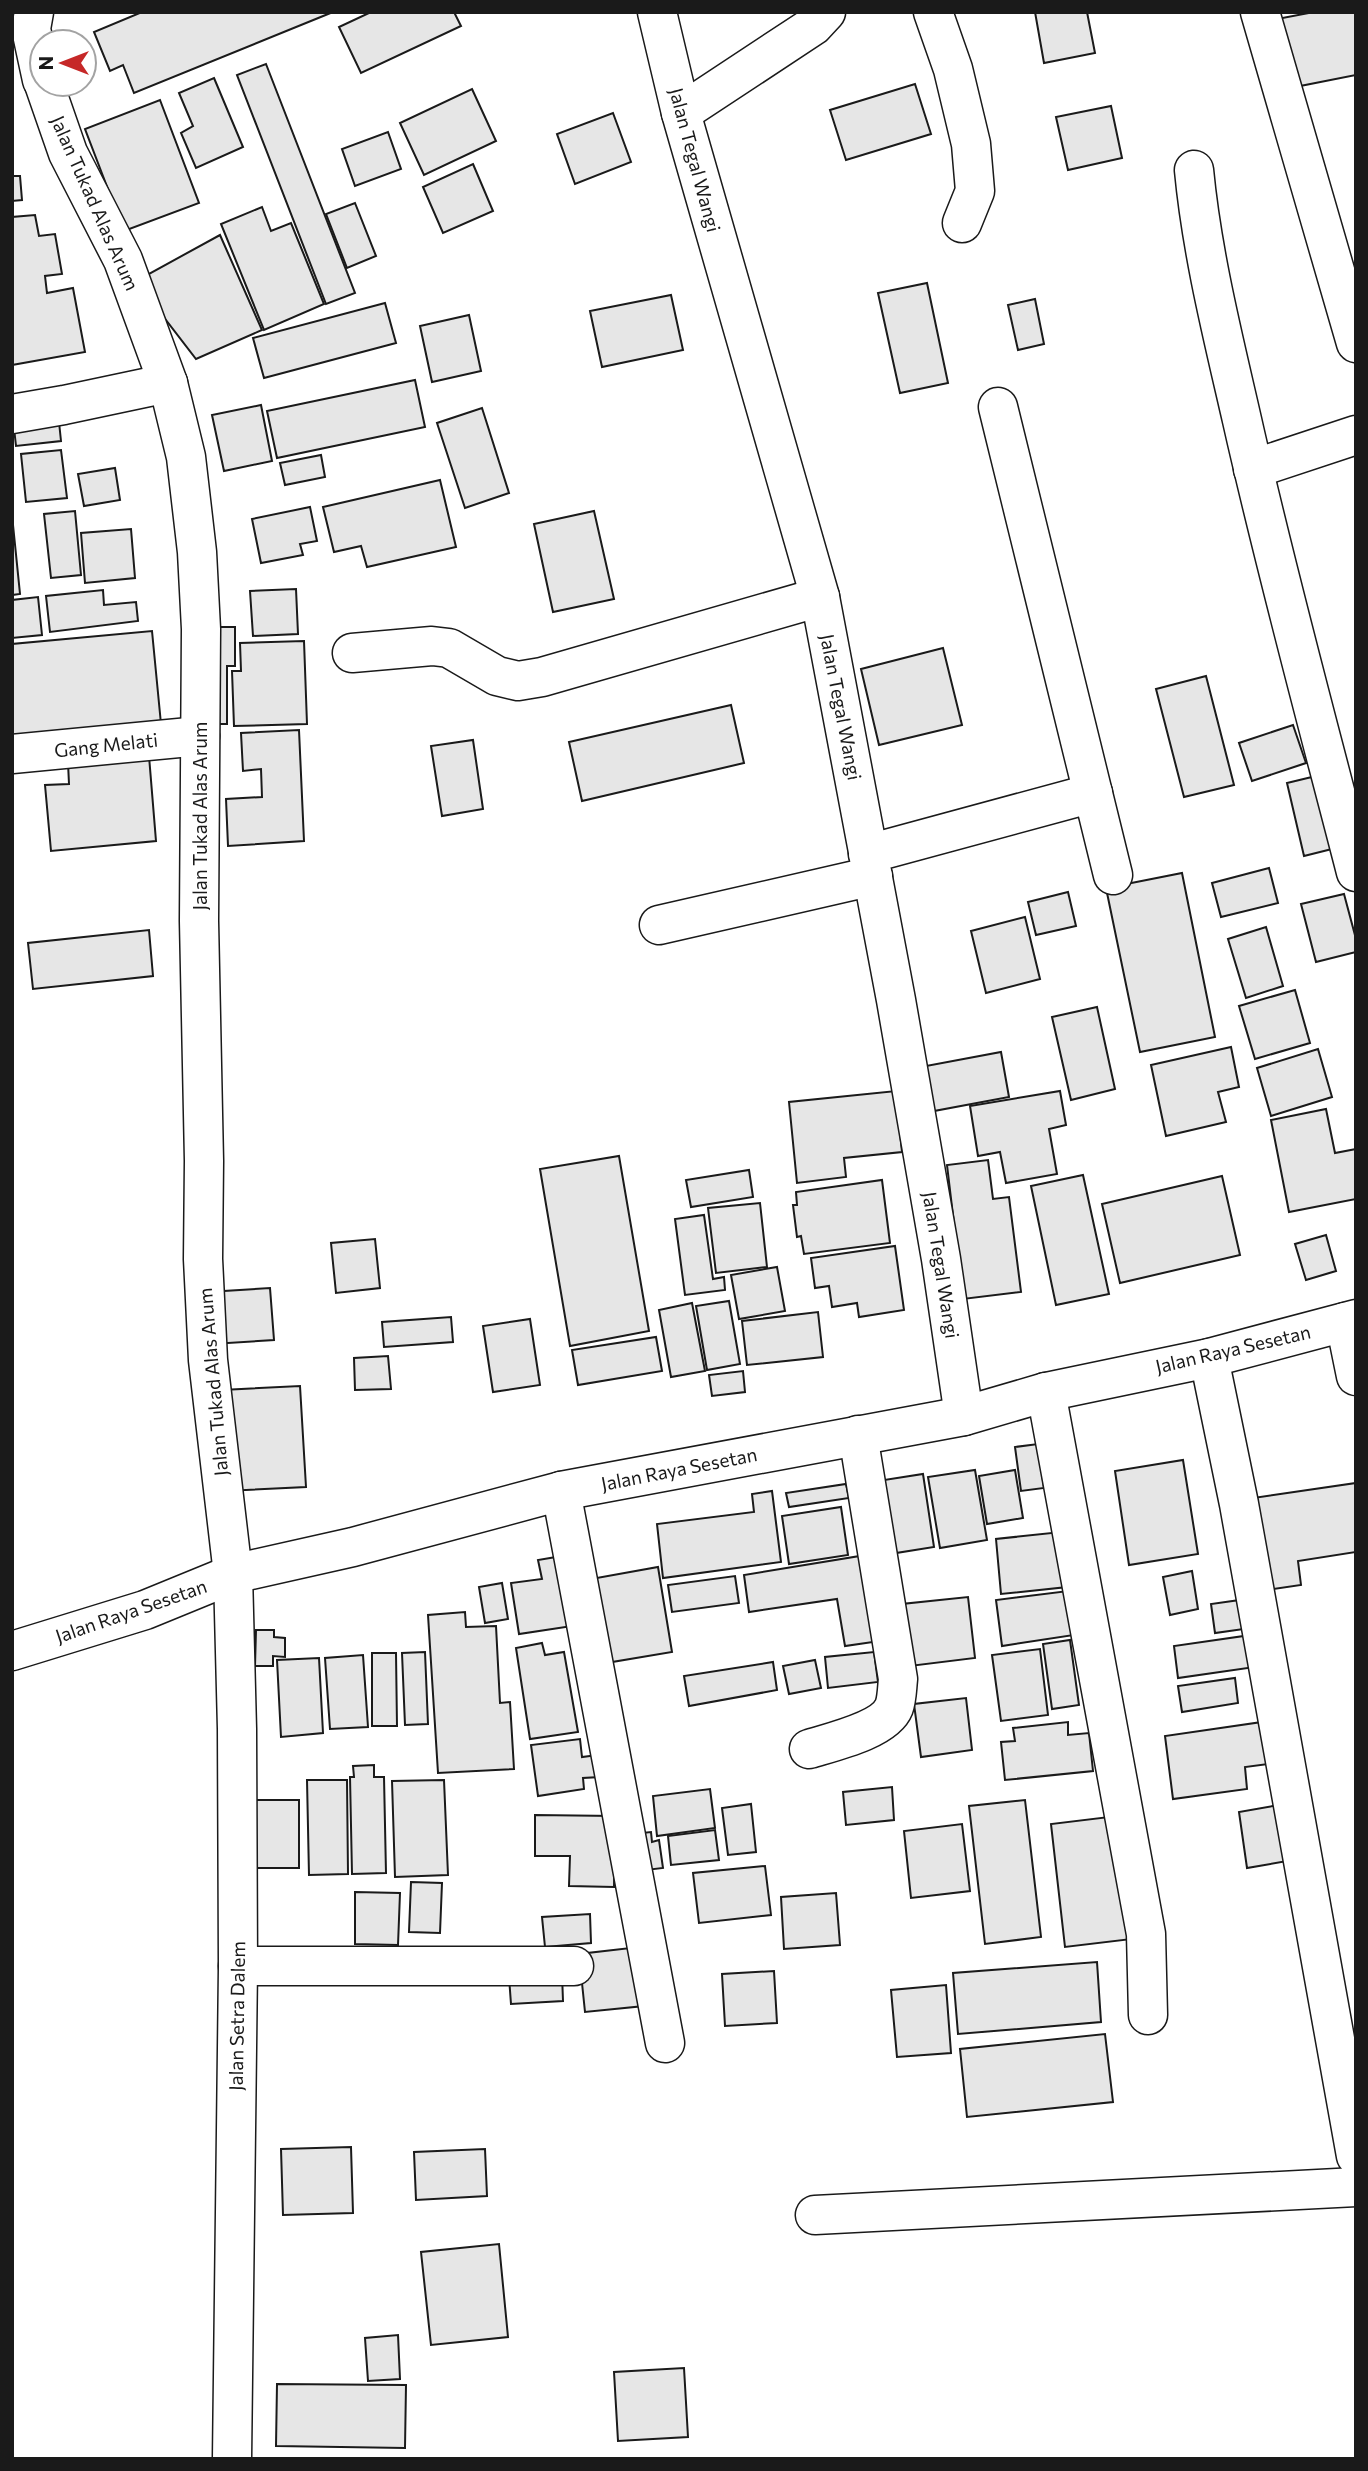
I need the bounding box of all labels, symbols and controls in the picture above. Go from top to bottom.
north arrow [28,28,98,98]
text: N [34,56,57,70]
street label: Jalan Tegal Wangi [665,85,726,235]
street label: Jalan Tukad Alas Arum [47,112,144,294]
street label: Jalan Tegal Wangi [816,632,867,782]
street label: Jalan Tukad Alas Arum [188,722,211,910]
street label: Gang Melati [53,728,159,761]
street label: Jalan Tegal Wangi [919,1190,964,1340]
street label: Jalan Tukad Alas Arum [193,1287,232,1477]
street label: Jalan Raya Sesetan [1153,1319,1313,1378]
street label: Jalan Raya Sesetan [599,1442,759,1495]
street label: Jalan Raya Sesetan [52,1574,210,1647]
street label: Jalan Setra Dalem [224,1941,249,2091]

